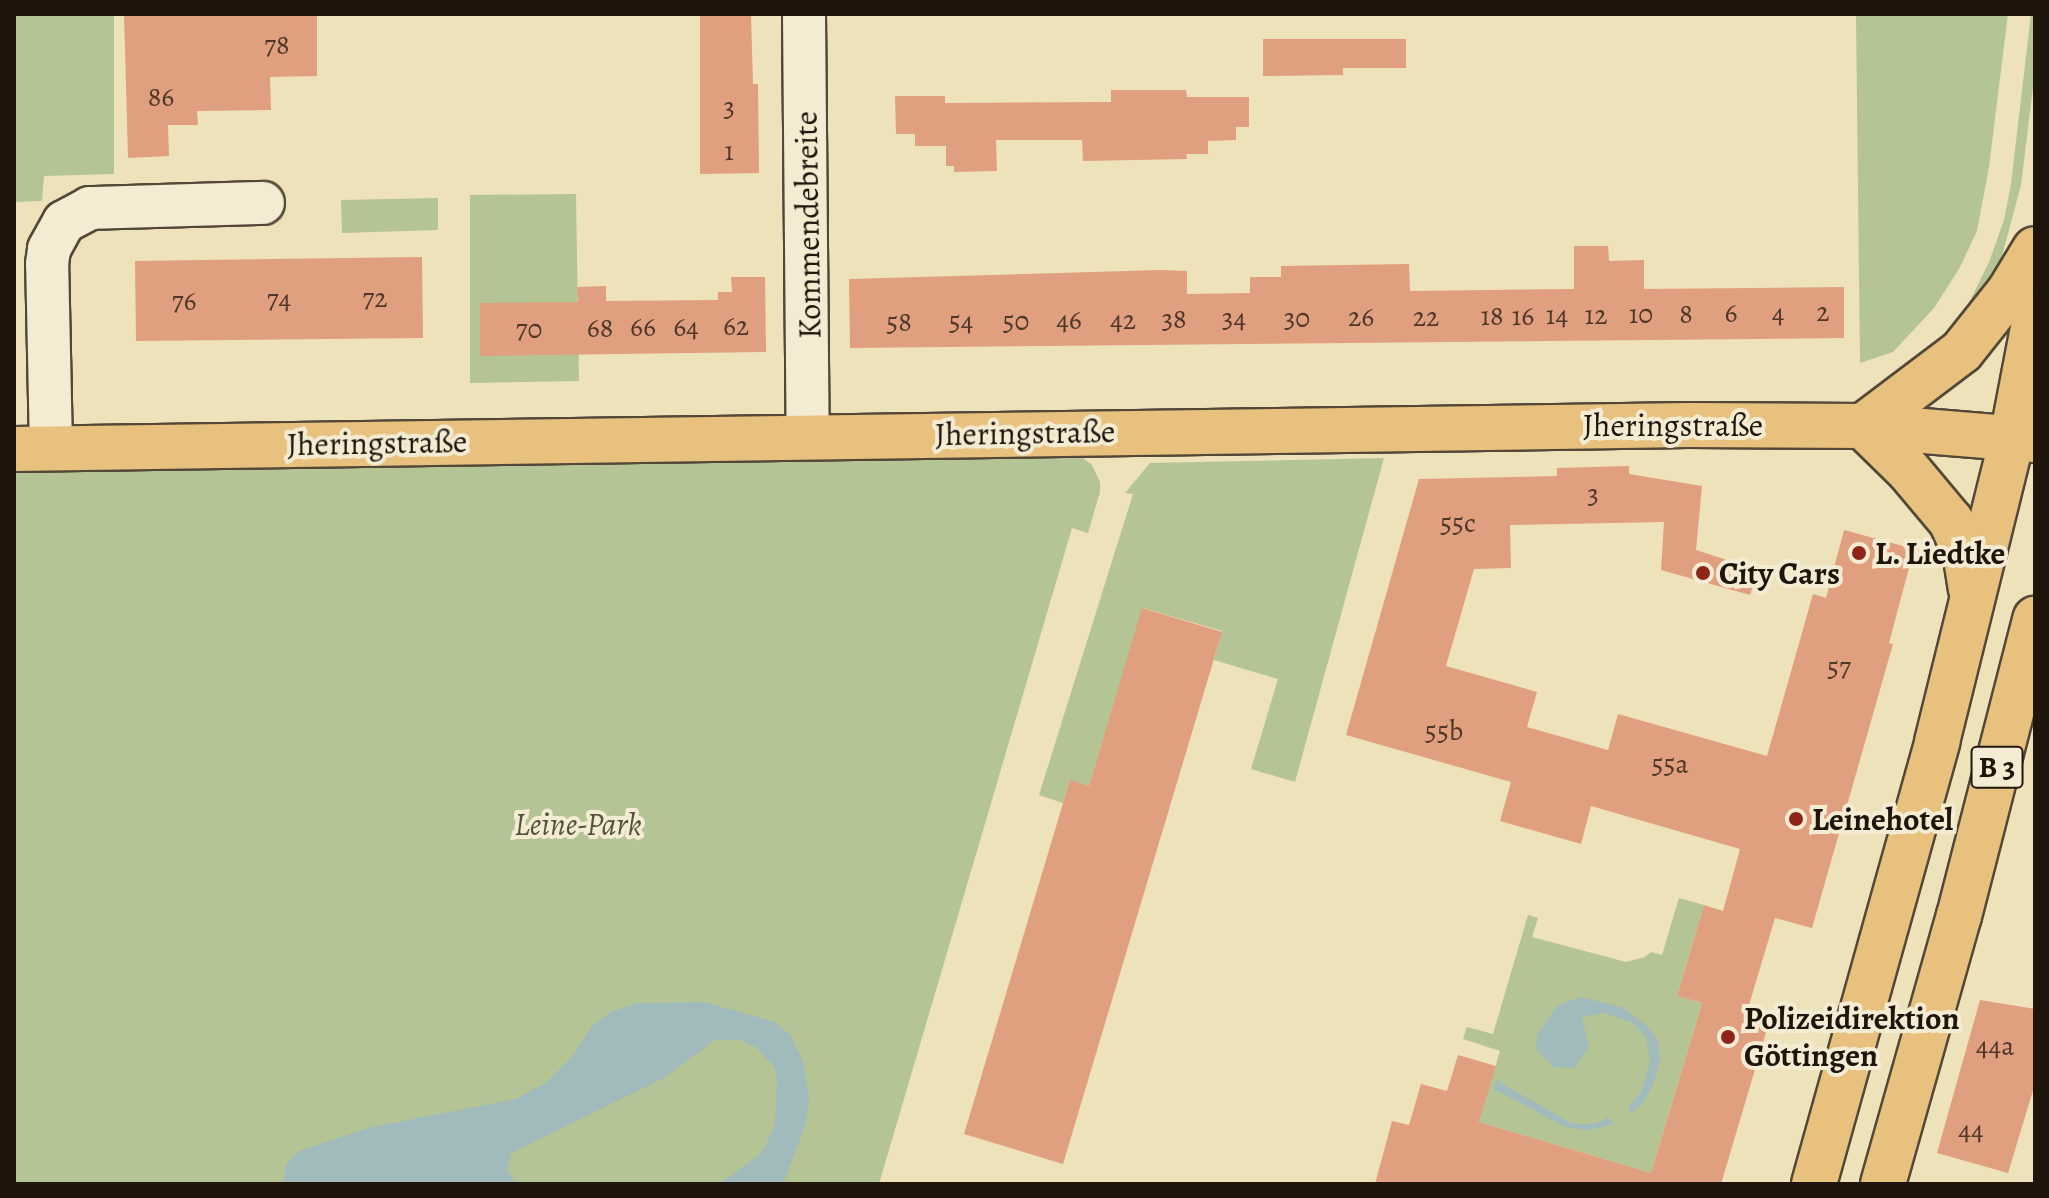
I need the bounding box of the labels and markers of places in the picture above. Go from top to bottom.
place label: L. Liedtke [1875,534,2006,572]
marker: L. Liedtke [1850,544,1868,562]
place label: City Cars [1719,554,1840,592]
marker: City Cars [1694,564,1712,582]
place label: Leinehotel [1812,800,1953,838]
marker: Leinehotel [1787,810,1805,828]
place label: Polizeidirektion Göttingen [1744,1000,1959,1075]
marker: Polizeidirektion Göttingen [1719,1028,1737,1046]

